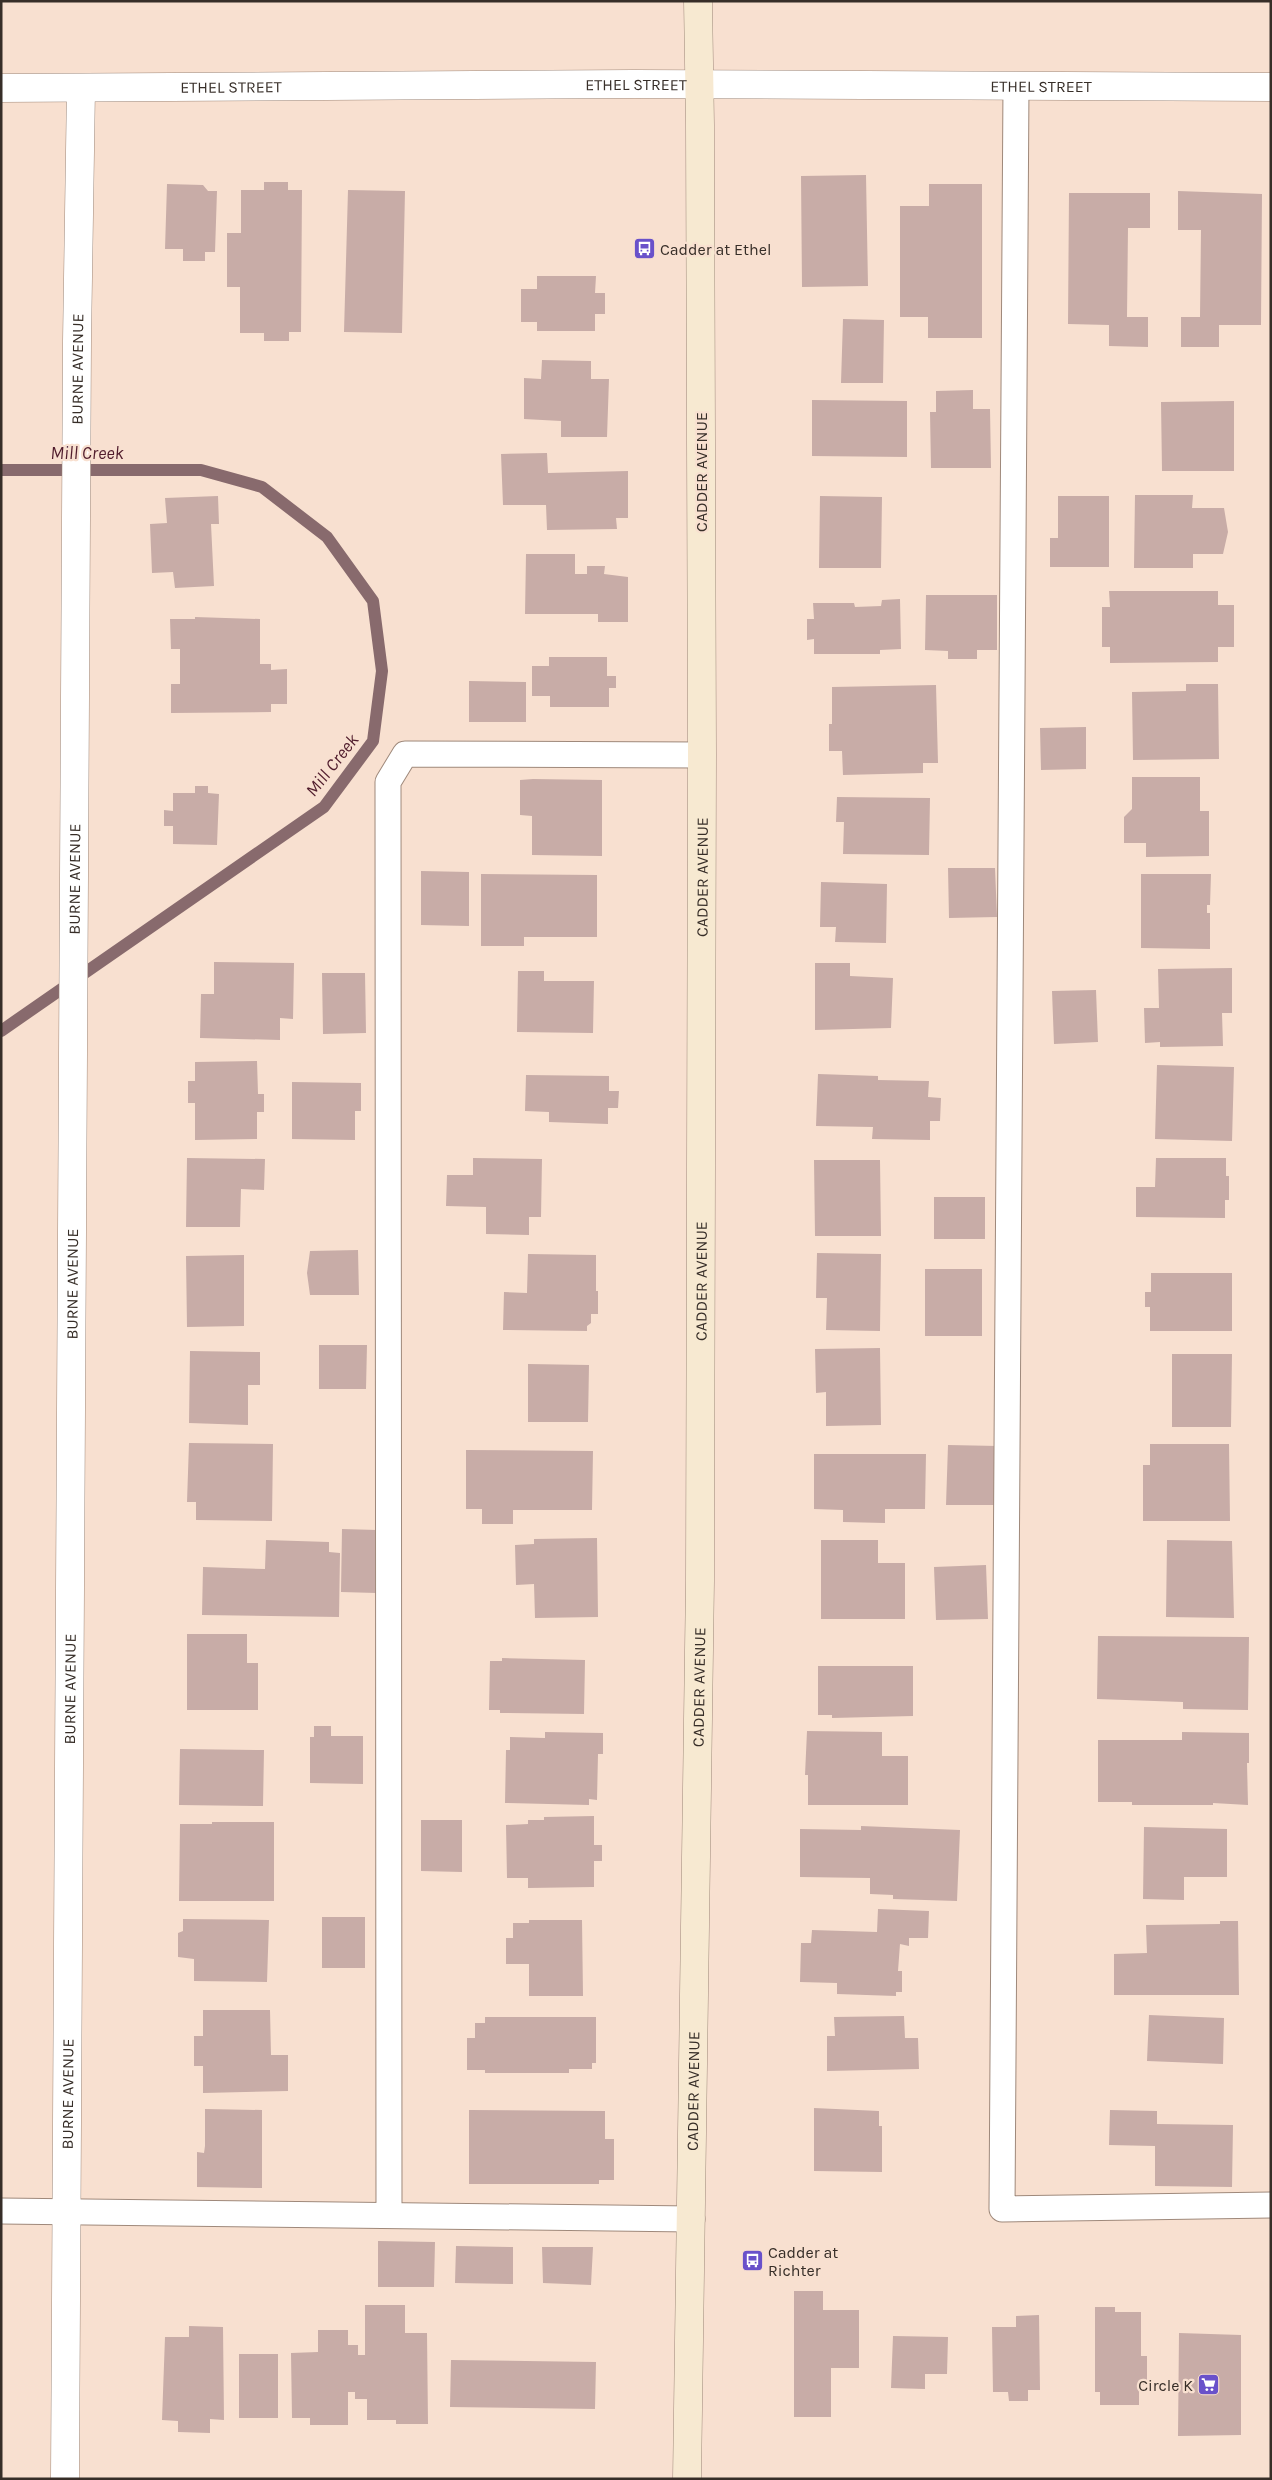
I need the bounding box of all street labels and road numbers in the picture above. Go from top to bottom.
street label: ETHEL STREET [585,75,687,94]
street label: ETHEL STREET [180,77,282,97]
street label: ETHEL STREET [990,77,1092,96]
street label: BURNE AVENUE [68,313,87,425]
street label: CADDER AVENUE [692,412,711,532]
street label: CADDER AVENUE [693,817,712,937]
street label: BURNE AVENUE [65,823,84,935]
street label: CADDER AVENUE [692,1221,711,1341]
street label: BURNE AVENUE [62,1228,82,1340]
street label: CADDER AVENUE [689,1627,709,1747]
street label: BURNE AVENUE [60,1633,80,1745]
street label: CADDER AVENUE [683,2031,703,2151]
street label: BURNE AVENUE [58,2038,77,2150]

